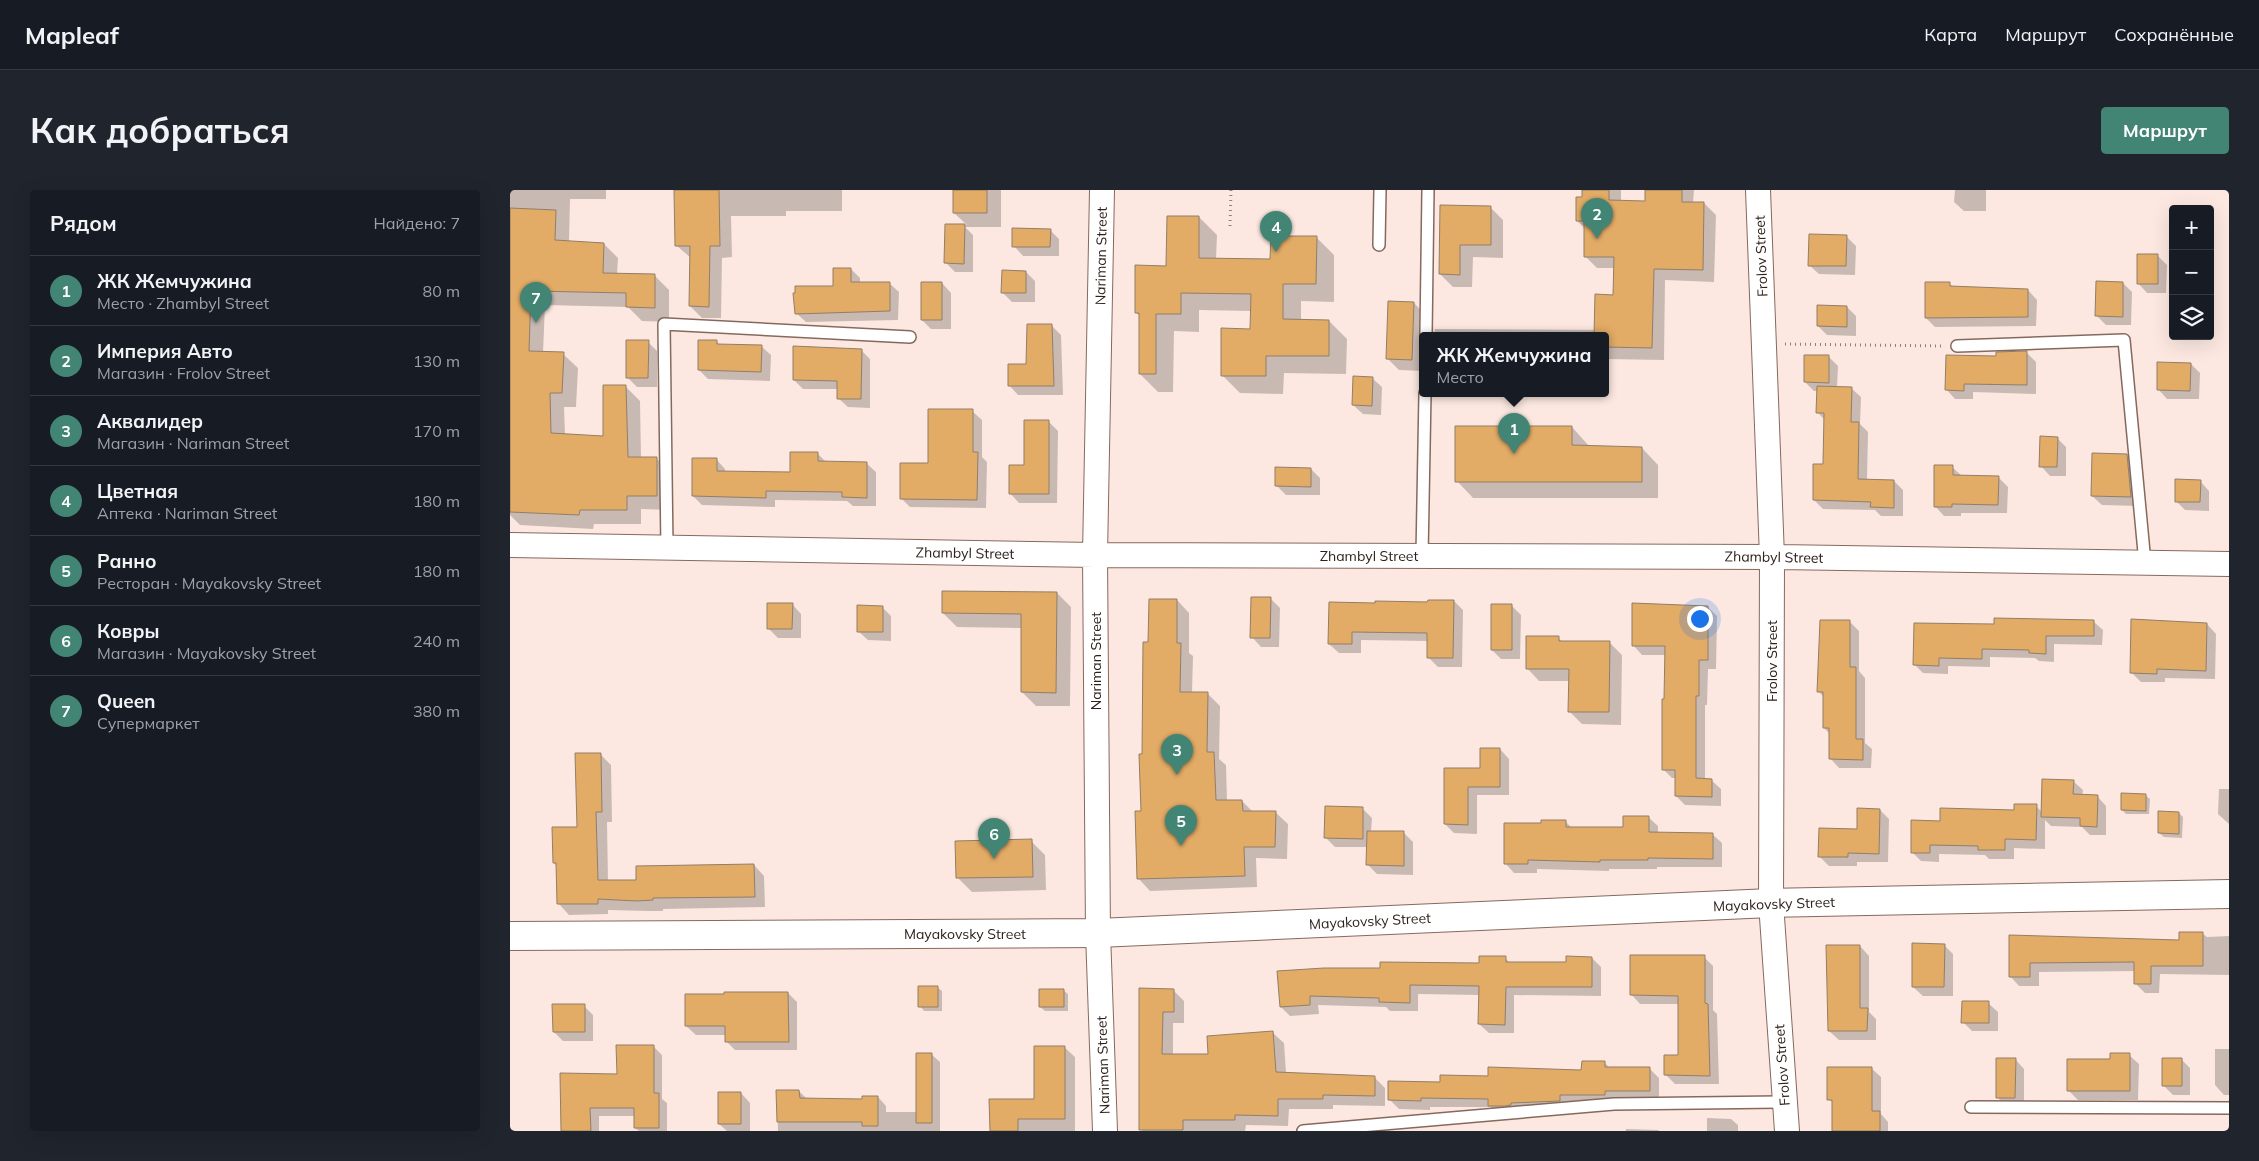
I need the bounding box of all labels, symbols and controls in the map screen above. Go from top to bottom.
text: Mapleaf [25,20,119,50]
text: Карта [1924,23,1977,46]
text: Маршрут [2005,23,2086,46]
text: Сохранённые [2114,23,2234,46]
button: Маршрут [2101,107,2229,154]
text: Как добраться [30,108,290,152]
pin: 2 [1581,198,1613,239]
map controls [2169,205,2214,340]
button: + [2169,205,2214,250]
street label: Nariman Street [1091,206,1111,305]
text: Рядом [50,210,117,236]
pin: 4 [1260,211,1292,252]
text: Найдено: 7 [374,213,460,233]
street label: Frolov Street [1751,215,1771,297]
button: − [2169,250,2214,295]
text: ЖК Жемчужина [97,269,252,293]
text: 1 [61,281,71,301]
text: 80 m [423,281,460,301]
pin: 7 [520,282,552,323]
text: Место · Zhambyl Street [97,293,269,313]
button: layers [2169,295,2214,340]
popup [1419,332,1609,397]
text: Империя Авто [97,339,233,363]
text: ЖК Жемчужина [1437,343,1591,367]
text: 2 [61,351,71,371]
text: 130 m [413,351,460,371]
text: Магазин · Frolov Street [97,363,270,383]
text: Место [1437,367,1484,387]
text: Аквалидер [97,409,203,433]
pin: 1 [1498,413,1530,454]
text: 3 [61,421,71,441]
text: 170 m [413,421,460,441]
text: Магазин · Nariman Street [97,433,289,453]
text: Цветная [97,479,178,503]
text: 4 [61,491,71,511]
text: 180 m [413,491,460,511]
text: Аптека · Nariman Street [97,503,277,523]
street label: Zhambyl Street [916,543,1015,563]
street label: Zhambyl Street [1320,547,1418,565]
street label: Zhambyl Street [1725,547,1824,567]
text: Ранно [97,549,156,573]
text: 5 [61,561,71,581]
text: 180 m [413,561,460,581]
text: Ресторан · Mayakovsky Street [97,573,321,593]
your location [1687,606,1713,632]
street label: Nariman Street [1087,612,1105,710]
text: Ковры [97,619,160,643]
street label: Frolov Street [1763,620,1781,702]
text: 6 [61,631,71,651]
text: 240 m [413,631,460,651]
text: Магазин · Mayakovsky Street [97,643,316,663]
text: Queen [97,689,156,713]
text: 7 [61,701,71,721]
text: 380 m [413,701,460,721]
text: Супермаркет [97,713,200,733]
pin: 3 [1161,734,1193,775]
pin: 5 [1165,805,1197,846]
pin: 6 [978,818,1010,859]
street label: Mayakovsky Street [1713,893,1835,915]
street label: Mayakovsky Street [1309,909,1431,933]
street label: Mayakovsky Street [904,925,1026,943]
street label: Nariman Street [1092,1015,1114,1115]
street label: Frolov Street [1770,1024,1794,1106]

